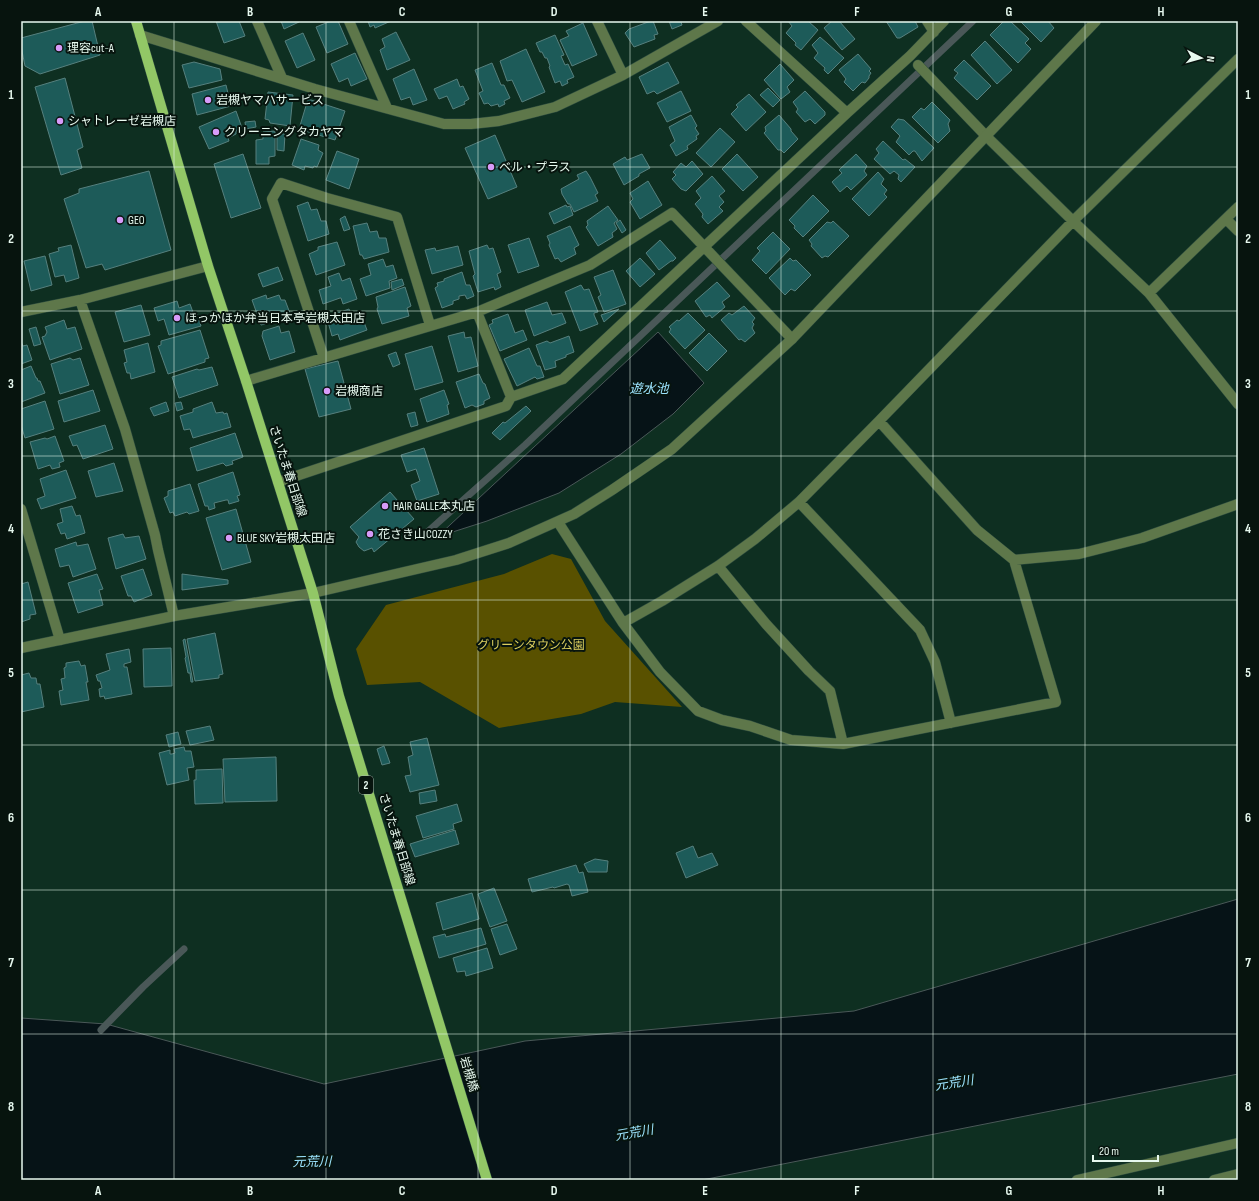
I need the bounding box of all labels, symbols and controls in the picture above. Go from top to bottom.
text: A [94,4,102,20]
text: B [247,4,253,20]
text: C [399,4,406,20]
text: D [551,4,558,20]
text: E [702,4,708,20]
text: F [854,4,860,20]
text: G [1006,4,1013,20]
text: H [1158,4,1165,20]
north arrow [1181,38,1221,78]
place label: 理容cut-A [67,41,115,56]
marker: 理容cut-A [54,43,64,53]
text: N [1204,55,1217,63]
text: 1 [8,87,14,103]
text: 1 [1245,87,1251,103]
place label: 岩槻ヤマハサービス [216,93,324,108]
marker: 岩槻ヤマハサービス [203,95,213,105]
place label: シャトレーゼ岩槻店 [68,114,176,129]
marker: シャトレーゼ岩槻店 [55,116,65,126]
place label: クリーニングタカヤマ [224,125,344,140]
marker: クリーニングタカヤマ [211,127,221,137]
place label: ベル・プラス [499,160,571,175]
marker: ベル・プラス [486,162,496,172]
place label: GEO [128,213,145,228]
marker: GEO [115,215,125,225]
text: 2 [8,231,14,247]
text: 2 [1245,231,1251,247]
place label: ほっかほか弁当日本亭岩槻太田店 [185,311,365,326]
marker: ほっかほか弁当日本亭岩槻太田店 [172,313,182,323]
text: 3 [8,376,14,392]
text: 3 [1245,376,1251,392]
water label: 遊水池 [629,381,670,397]
place label: 岩槻商店 [335,384,383,399]
marker: 岩槻商店 [322,386,332,396]
street label: さいたま春日部線 [266,423,309,519]
place label: HAIR GALLE本丸店 [393,499,475,514]
marker: HAIR GALLE本丸店 [380,501,390,511]
text: 4 [8,521,14,537]
text: 4 [1245,521,1251,537]
place label: 花さき山COZZY [378,527,453,542]
marker: 花さき山COZZY [365,529,375,539]
place label: BLUE SKY岩槻太田店 [237,531,335,546]
marker: BLUE SKY岩槻太田店 [224,533,234,543]
park label: グリーンタウン公園 [477,638,585,653]
text: 5 [8,665,14,681]
text: 5 [1245,665,1251,681]
road number: 2 [359,776,373,794]
street label: さいたま春日部線 [375,791,418,887]
text: 6 [8,810,14,826]
text: 6 [1245,810,1251,826]
text: 7 [8,955,14,971]
text: 7 [1245,955,1251,971]
street label: 岩槻橋 [456,1055,481,1094]
water label: 元荒川 [934,1072,977,1094]
text: 8 [8,1099,14,1115]
text: 8 [1245,1099,1251,1115]
water label: 元荒川 [614,1121,657,1144]
scale bar [1093,1137,1158,1163]
text: 20 m [1099,1144,1119,1159]
water label: 元荒川 [292,1154,334,1170]
text: A [94,1183,102,1199]
text: B [247,1183,253,1199]
text: C [399,1183,406,1199]
text: D [551,1183,558,1199]
text: E [702,1183,708,1199]
text: F [854,1183,860,1199]
text: G [1006,1183,1013,1199]
text: H [1158,1183,1165,1199]

